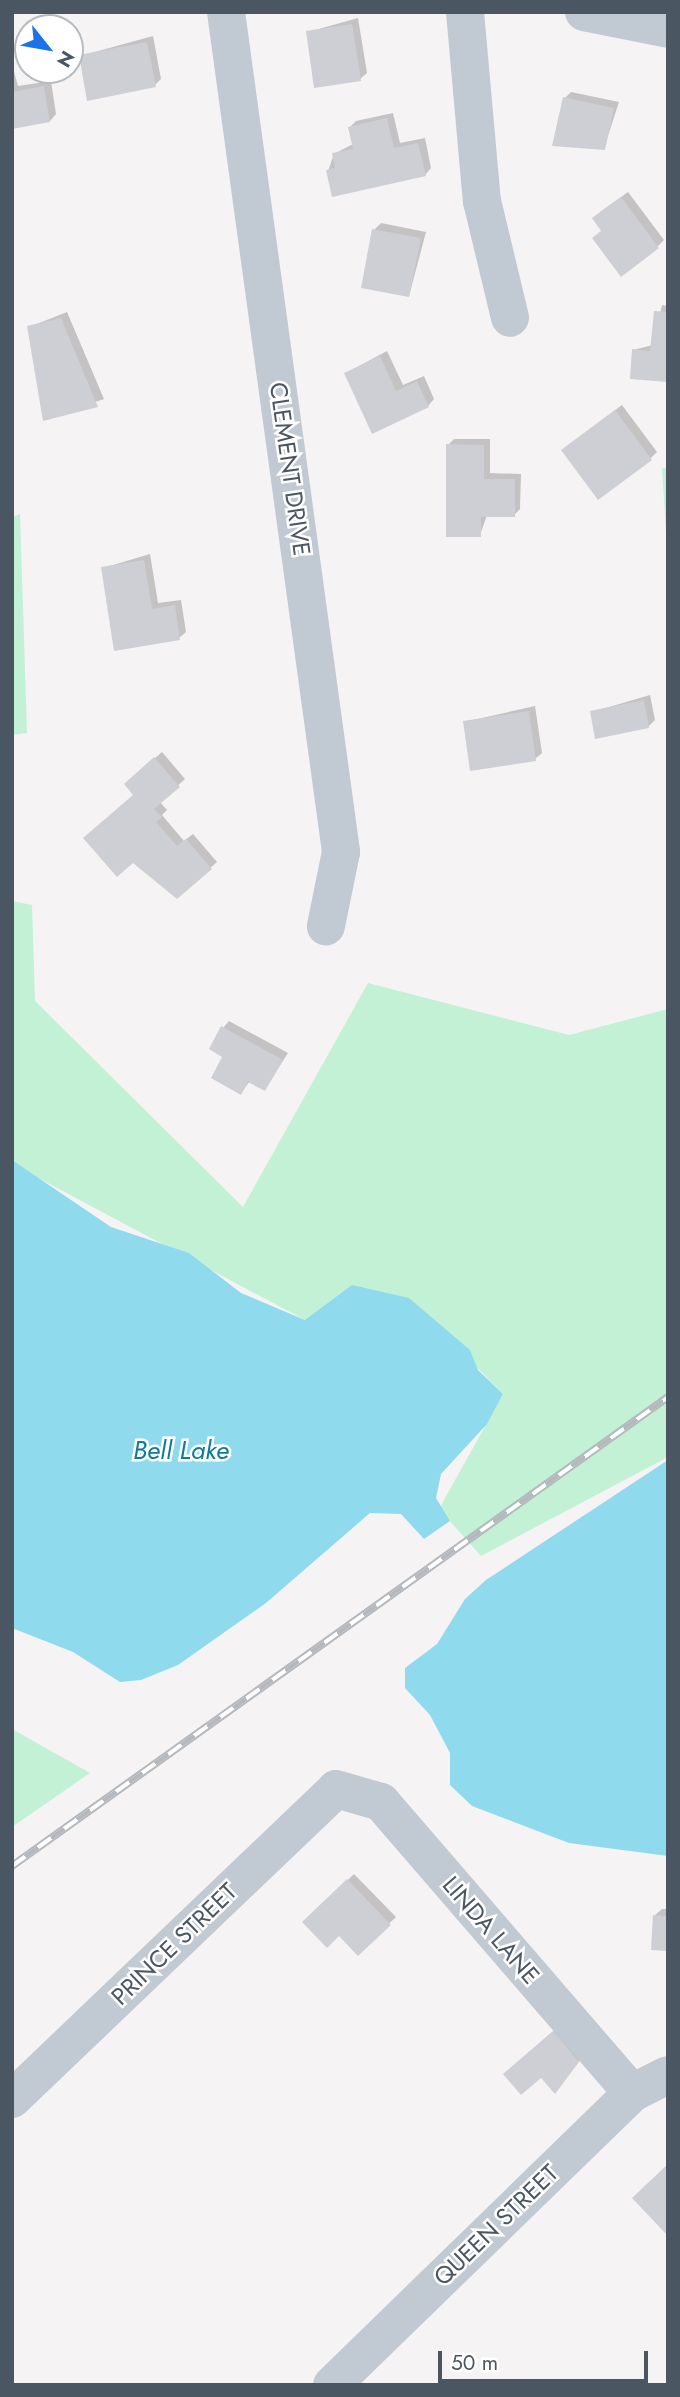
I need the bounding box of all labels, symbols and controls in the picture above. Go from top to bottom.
north arrow [14,14,84,84]
text: N [50,46,81,72]
street label: CLEMENT DRIVE [264,380,316,558]
water label: Bell Lake [133,1435,229,1467]
street label: LINDA LANE [436,1870,546,1990]
street label: PRINCE STREET [105,1877,243,2011]
street label: QUEEN STREET [428,2159,564,2291]
scale bar [442,2338,652,2382]
text: 50 m [451,2348,498,2378]

